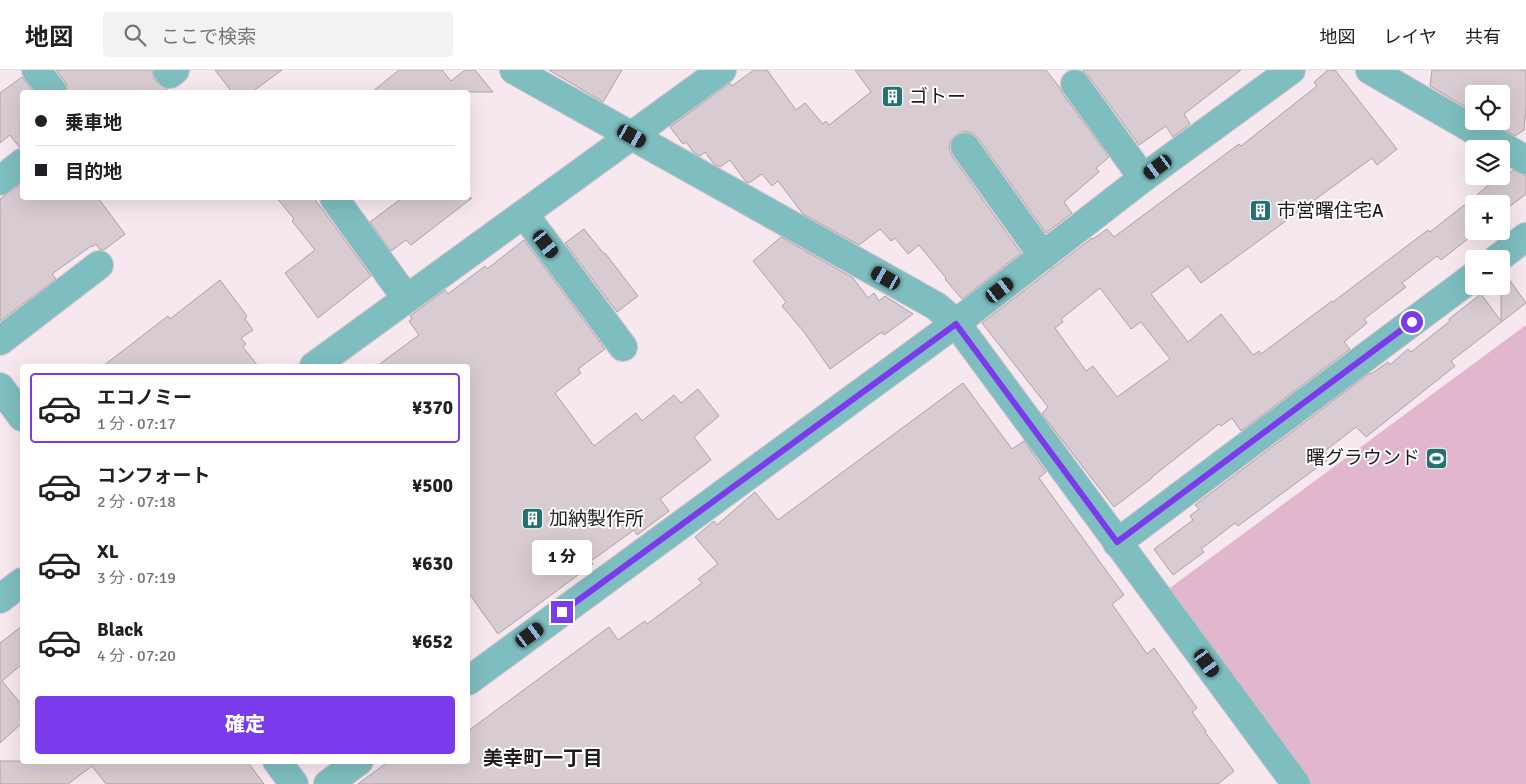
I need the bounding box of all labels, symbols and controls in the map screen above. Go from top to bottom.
search box [103,12,453,57]
icon: search [121,21,149,49]
text: 地図 [25,22,73,52]
text: ここで検索 [161,25,256,49]
text: 地図 [1320,26,1356,48]
text: レイヤ [1384,26,1437,48]
text: 共有 [1465,26,1501,48]
building icon: ゴトー [881,85,905,109]
place label: ゴトー [909,85,966,109]
map controls [1465,85,1510,295]
button: locate [1465,85,1510,130]
text: 乗車地 [65,111,122,135]
car [615,122,648,150]
button: layers [1465,140,1510,185]
car [1141,152,1174,182]
text: 目的地 [65,160,122,184]
button: + [1465,195,1510,240]
building icon: 市営曙住宅A [1249,199,1273,223]
place label: 市営曙住宅A [1277,199,1384,223]
car [530,228,561,260]
button: − [1465,250,1510,295]
car [869,264,902,292]
car [983,275,1016,305]
route start [1401,311,1423,333]
icon: car [37,386,82,431]
text: エコノミー [97,386,192,410]
text: ¥370 [412,396,453,420]
text: 1 分 · 07:17 [97,414,176,434]
place label: 曙グラウンド [1306,446,1420,470]
sports icon: 曙グラウンド [1424,446,1448,470]
icon: car [37,464,82,509]
text: コンフォート [97,464,210,488]
text: ¥500 [412,474,453,498]
text: 2 分 · 07:18 [97,492,176,512]
building icon: 加納製作所 [521,507,545,531]
place label: 加納製作所 [549,507,644,531]
text: XL [97,540,119,564]
callout: 1 分 [532,540,592,574]
icon: car [37,542,82,587]
text: 1 分 [548,547,576,567]
text: ¥630 [412,552,453,576]
text: 3 分 · 07:19 [97,568,176,588]
route end [551,601,573,623]
text: Black [97,618,143,642]
icon: car [37,620,82,665]
car [513,620,546,650]
text: ¥652 [412,630,453,654]
text: 4 分 · 07:20 [97,646,176,666]
car [1192,646,1221,680]
button: 確定 [35,696,455,754]
district label: 美幸町一丁目 [483,746,603,771]

